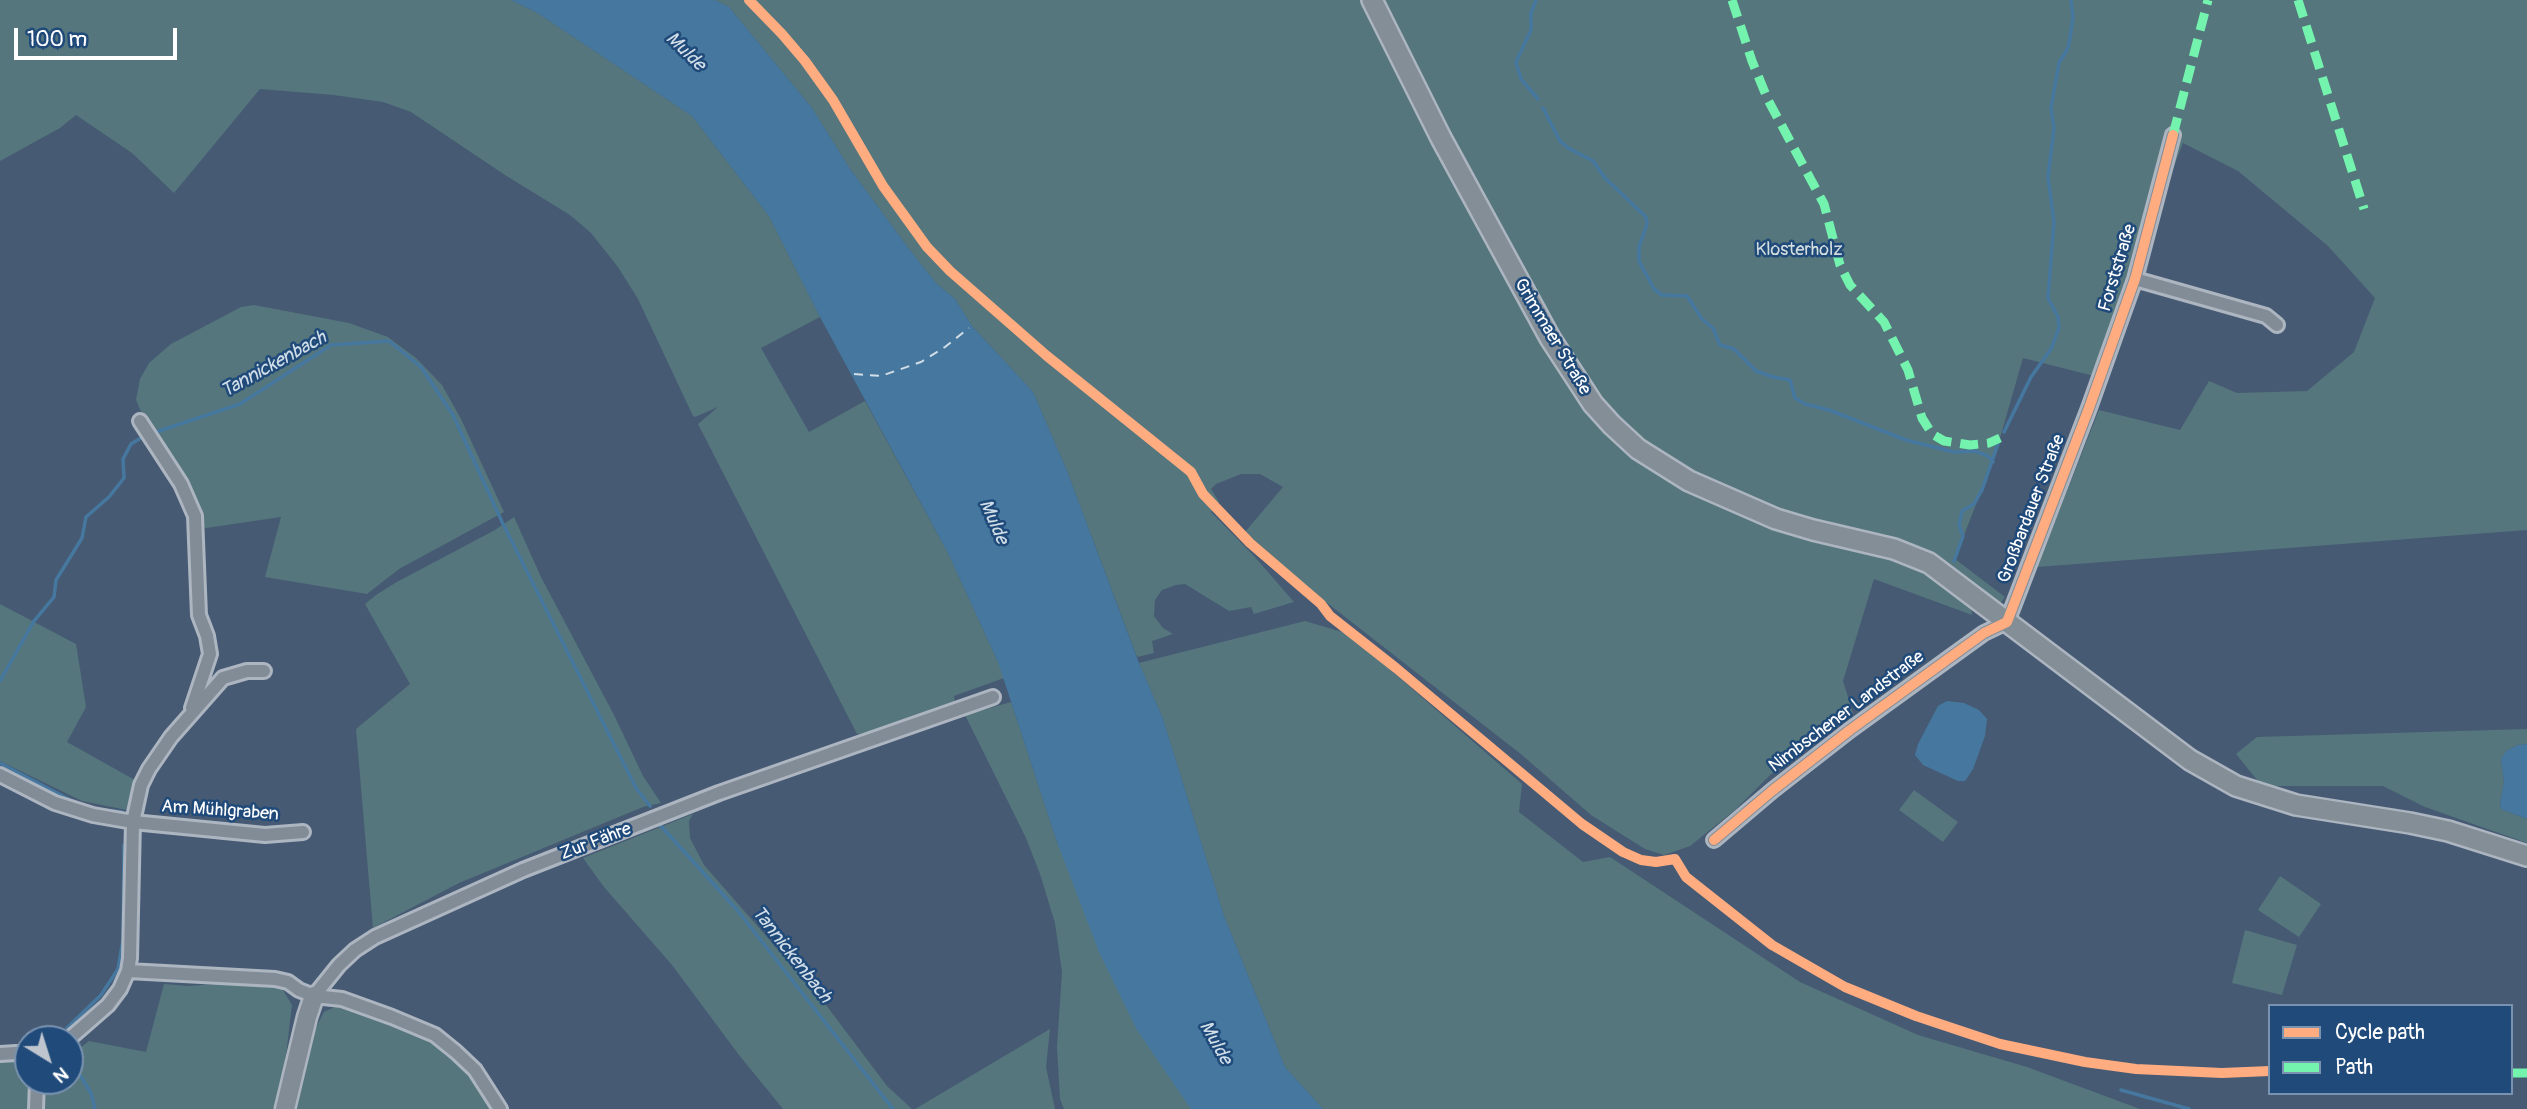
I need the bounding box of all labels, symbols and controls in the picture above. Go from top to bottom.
scale bar [18,14,180,58]
text: 100 m [27,26,87,53]
water label: Mulde [660,28,710,76]
street label: Forststraße [2094,222,2142,314]
park label: Klosterholz [1755,239,1843,261]
street label: Grimmaer Straße [1509,275,1595,399]
water label: Tannickenbach [217,327,331,403]
street label: Großbardauer Straße [1994,432,2070,586]
water label: Mulde [973,496,1013,548]
street label: Nimbschener Landstraße [1765,646,1929,778]
street label: Am Mühlgraben [161,796,279,826]
street label: Zur Fähre [557,819,635,865]
water label: Tannickenbach [746,902,836,1008]
legend [2268,1004,2513,1095]
water label: Mulde [1193,1017,1237,1069]
text: Cycle path [2335,1019,2425,1046]
north arrow [14,1025,84,1095]
text: Path [2335,1054,2373,1081]
text: N [48,1062,73,1088]

